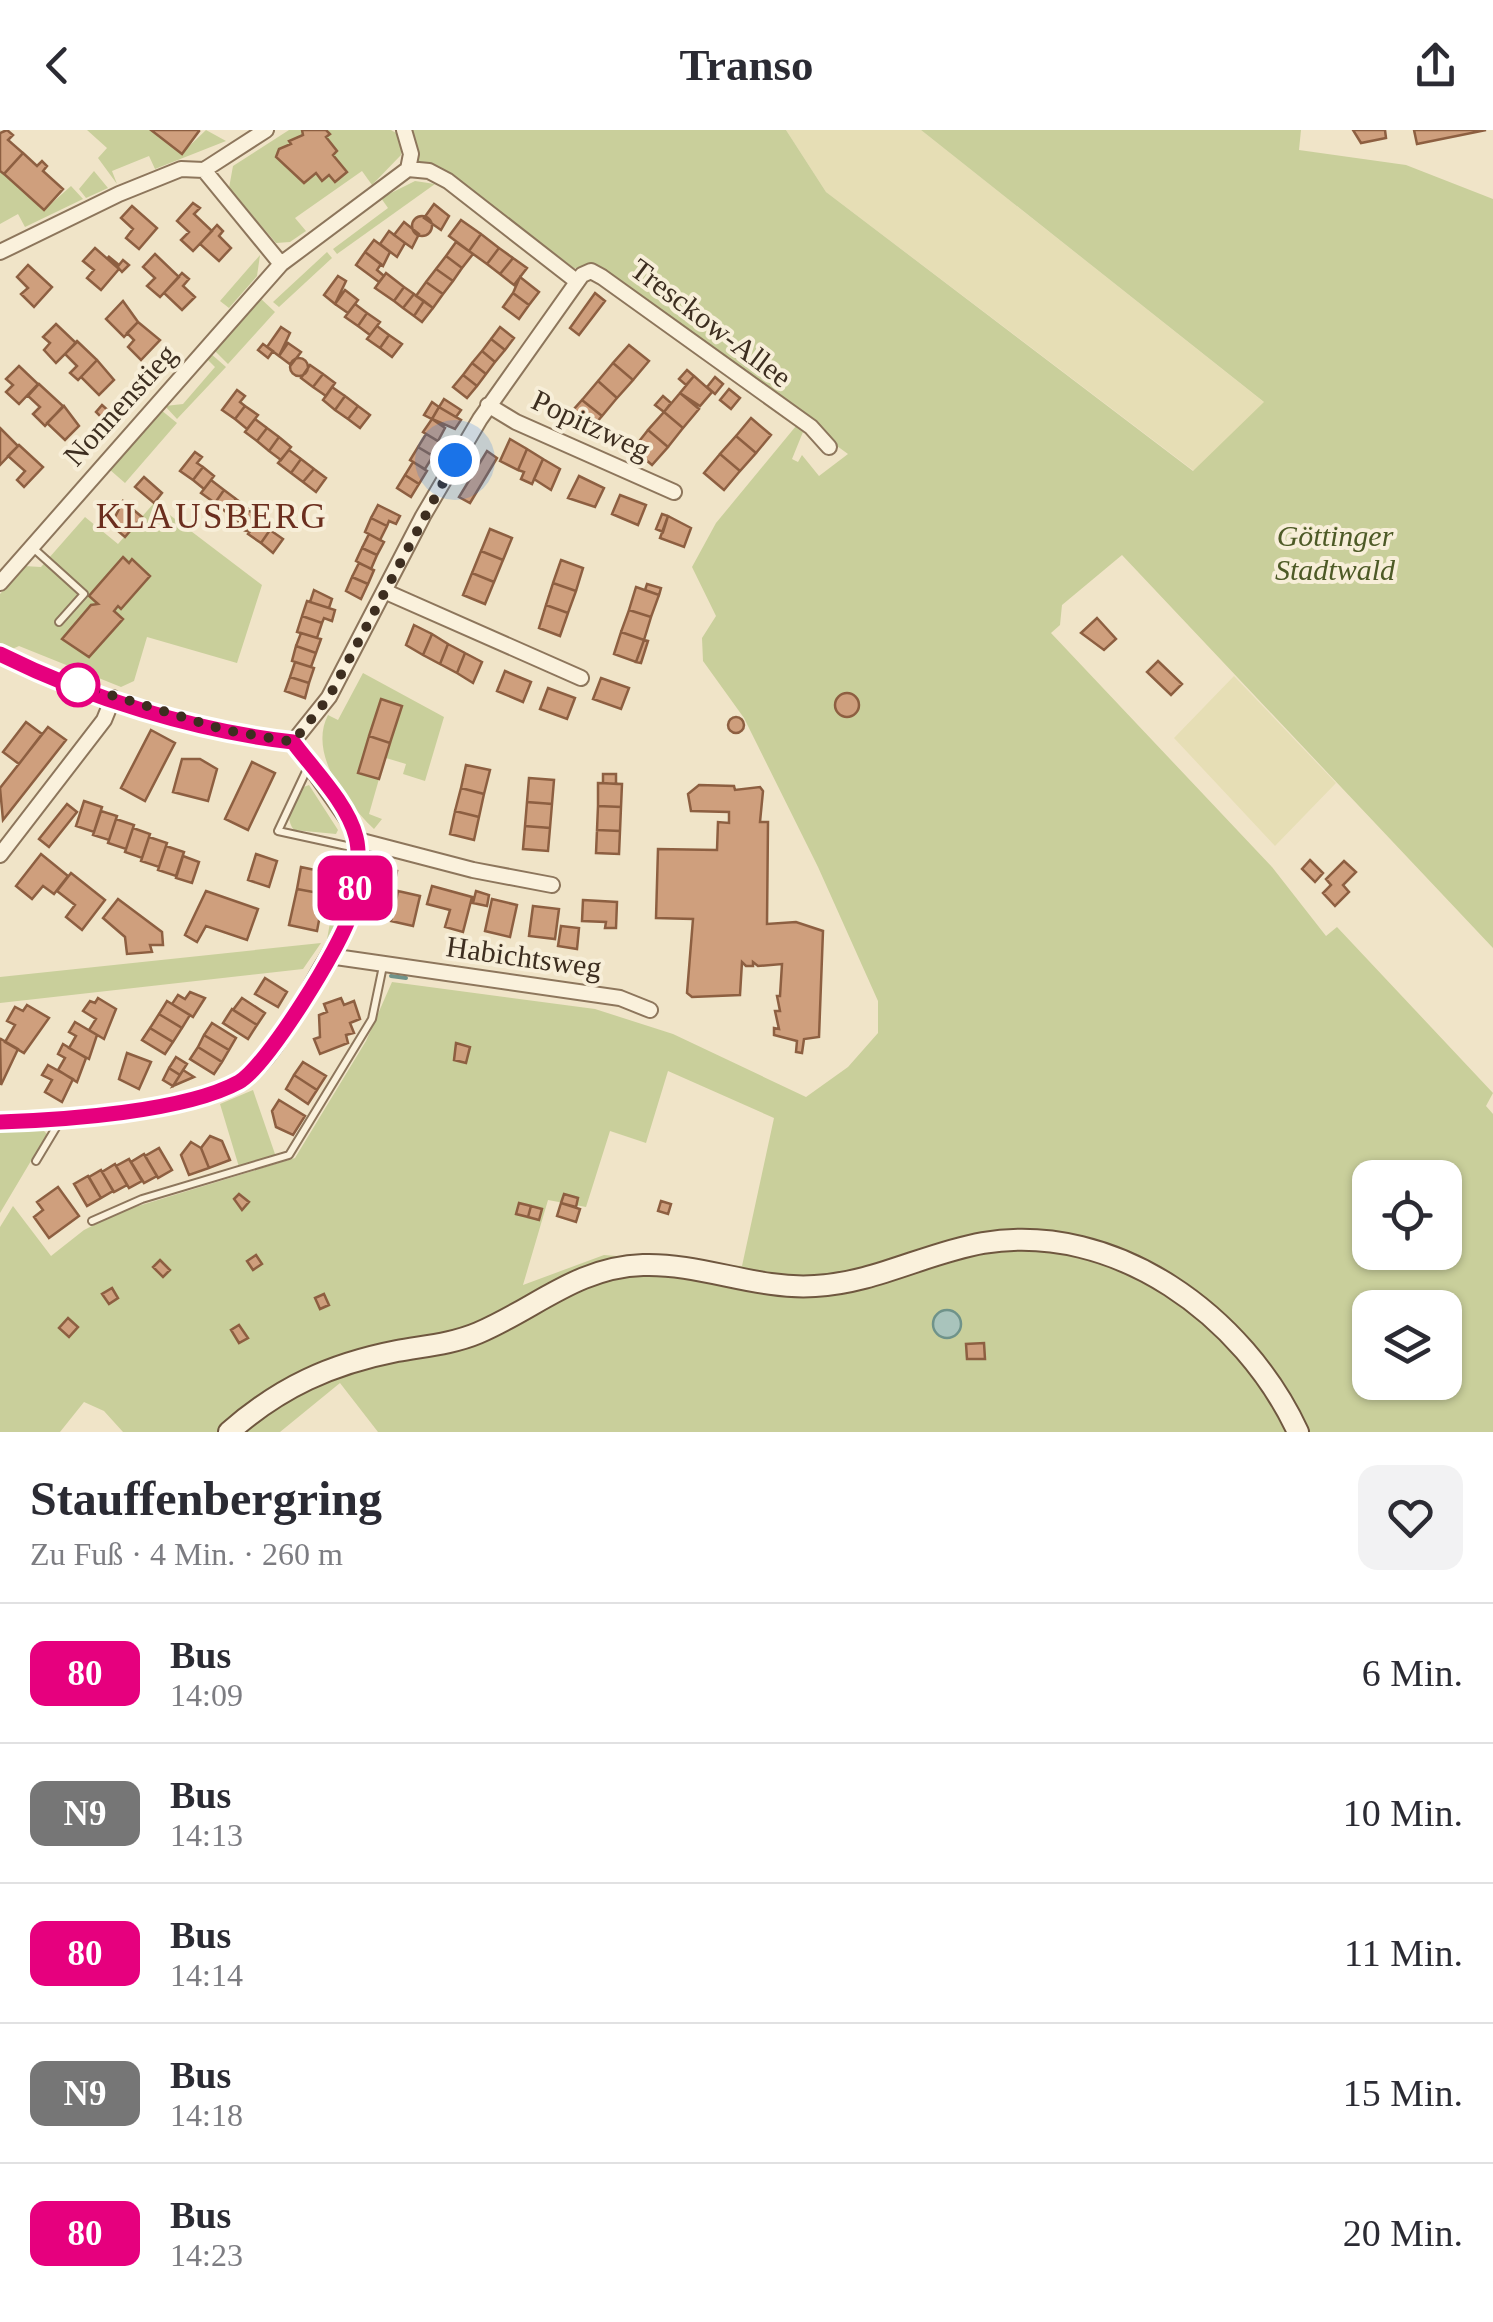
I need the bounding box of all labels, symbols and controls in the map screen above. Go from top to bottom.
icon: back [30,38,85,93]
icon: share [1408,38,1463,93]
text: Transo [679,40,814,90]
street label: Tresckow-Allee [625,252,798,394]
street label: Nonnenstieg [57,337,183,472]
street label: Popitzweg [527,383,656,466]
your location [430,435,480,485]
district label: KLAUSBERG [96,497,328,536]
park label: Göttinger Stadtwald [1275,519,1396,586]
unlabelled marker [57,664,99,706]
line badge: 80 [310,856,400,920]
text: 80 [338,869,373,908]
street label: Habichtsweg [444,929,604,984]
map controls [1352,1160,1462,1400]
button: locate [1352,1160,1462,1270]
button: layers [1352,1290,1462,1400]
button: heart [1358,1465,1463,1570]
text: Stauffenbergring [30,1472,382,1525]
text: Zu Fuß · 4 Min. · 260 m [30,1536,343,1572]
text: Bus [170,1634,231,1676]
text: 6 Min. [1362,1652,1463,1694]
text: 80 [68,1654,103,1693]
text: 14:09 [170,1677,243,1713]
text: Bus [170,1774,231,1816]
text: 10 Min. [1343,1792,1463,1834]
text: N9 [64,1794,106,1833]
text: 14:13 [170,1817,243,1853]
text: Bus [170,1914,231,1956]
text: 11 Min. [1344,1932,1463,1974]
text: 80 [68,1934,103,1973]
text: 14:14 [170,1957,243,1993]
text: Bus [170,2054,231,2096]
text: 15 Min. [1343,2072,1463,2114]
text: N9 [64,2074,106,2113]
text: 14:18 [170,2097,243,2133]
text: Bus [170,2194,231,2236]
text: 20 Min. [1343,2212,1463,2254]
text: 80 [68,2214,103,2253]
text: 14:23 [170,2237,243,2273]

